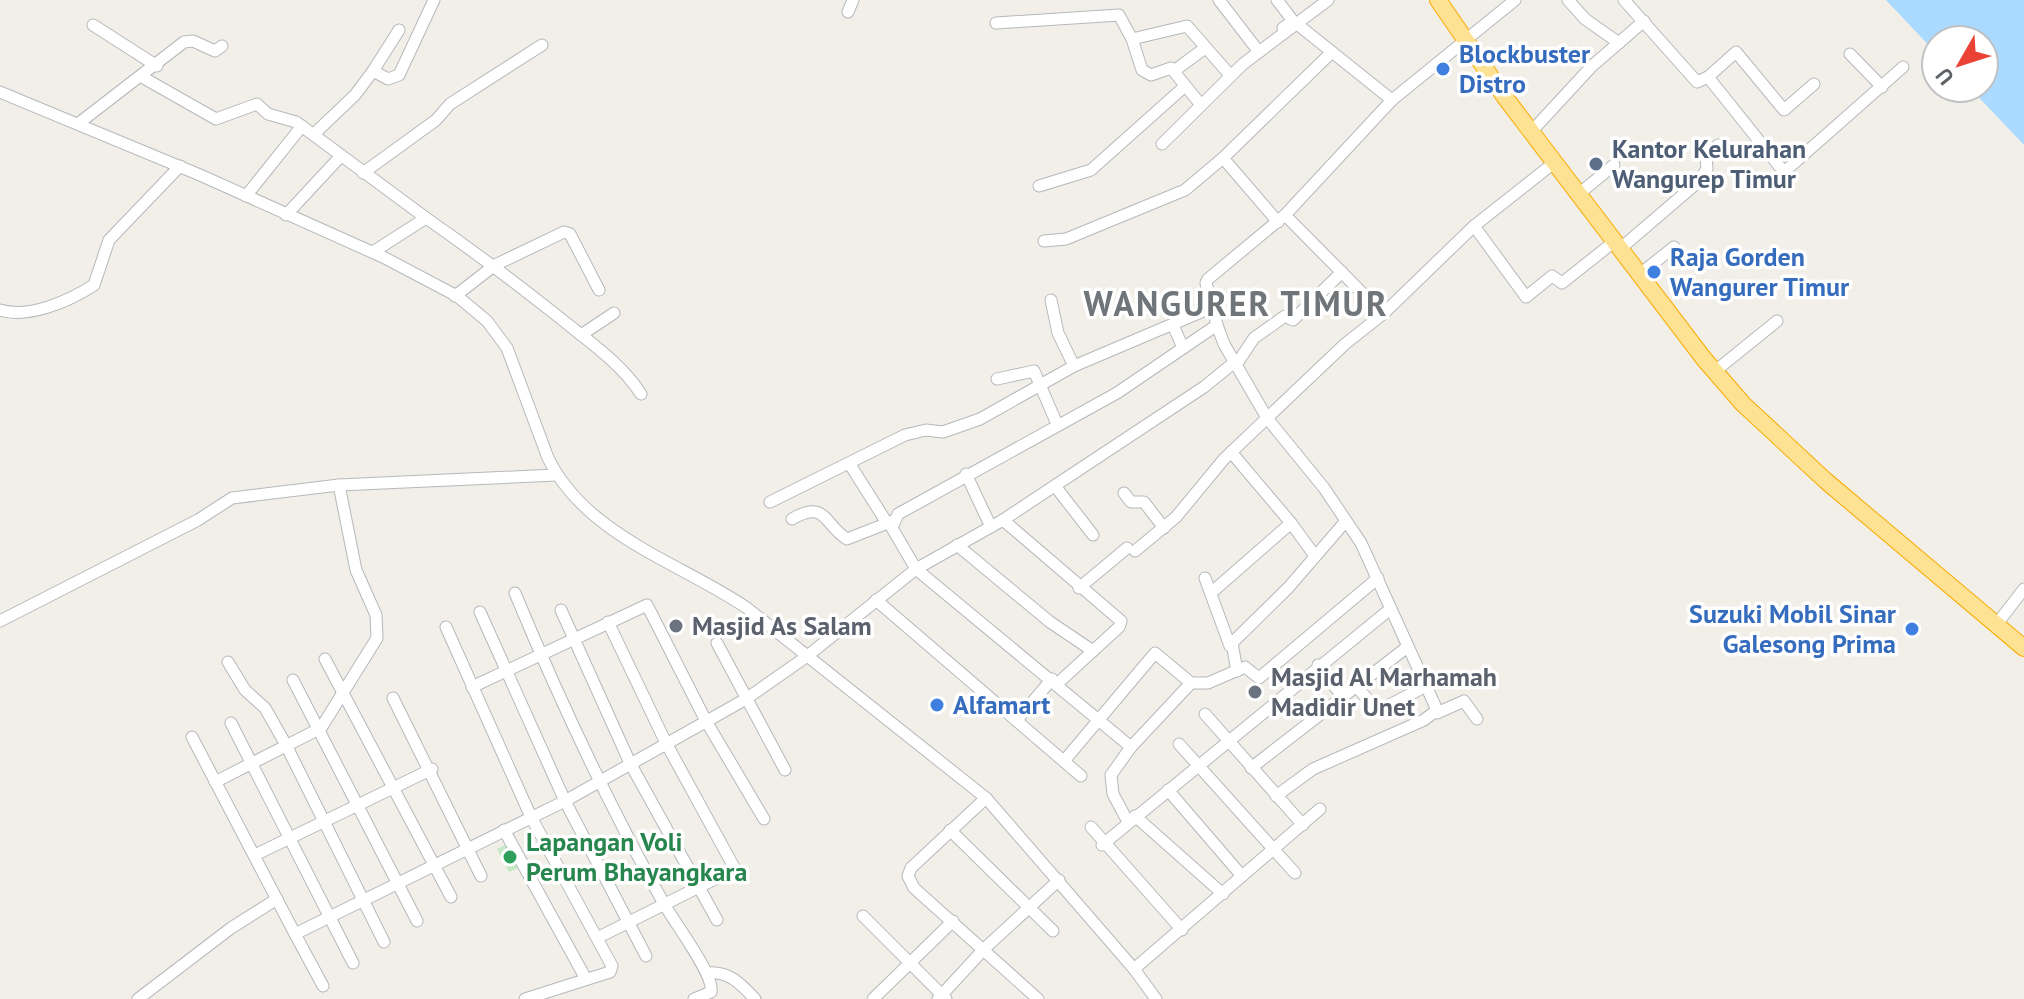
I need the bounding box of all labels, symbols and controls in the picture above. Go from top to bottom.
north arrow [1920,24,2000,104]
place label: Blockbuster Distro [1459,37,1591,100]
marker: Blockbuster Distro [1434,60,1452,78]
text: U [1929,62,1960,91]
place label: Kantor Kelurahan Wangurep Timur [1612,132,1806,195]
marker: Kantor Kelurahan Wangurep Timur [1587,155,1605,173]
place label: Raja Gorden Wangurer Timur [1670,240,1850,303]
marker: Raja Gorden Wangurer Timur [1645,263,1663,281]
district label: WANGURER TIMUR [1084,281,1388,325]
place label: Suzuki Mobil Sinar Galesong Prima [1689,597,1897,660]
place label: Masjid As Salam [692,609,872,642]
marker: Masjid As Salam [667,617,685,635]
marker: Suzuki Mobil Sinar Galesong Prima [1903,620,1921,638]
place label: Masjid Al Marhamah Madidir Unet [1271,660,1497,723]
marker: Masjid Al Marhamah Madidir Unet [1246,683,1264,701]
place label: Alfamart [953,688,1050,721]
marker: Alfamart [928,696,946,714]
place label: Lapangan Voli Perum Bhayangkara [526,825,747,888]
marker: Lapangan Voli Perum Bhayangkara [501,848,519,866]

